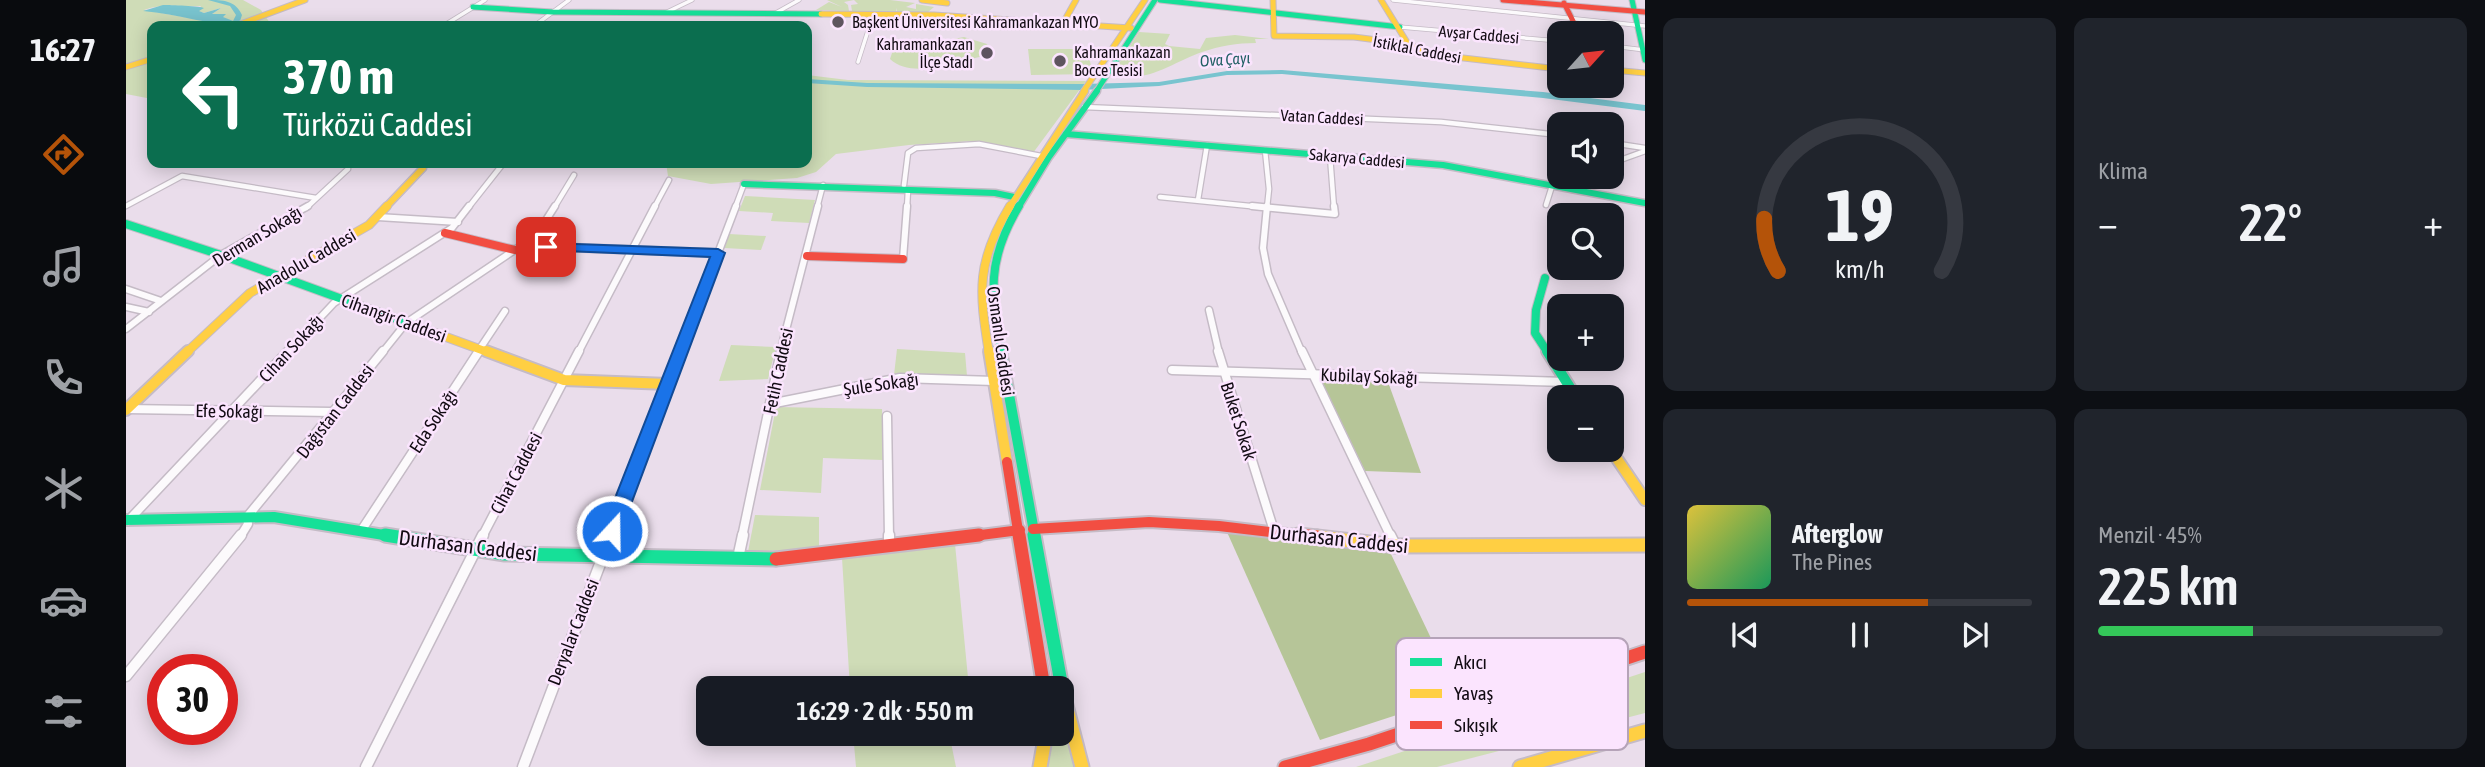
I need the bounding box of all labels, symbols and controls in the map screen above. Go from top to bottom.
place label: Başkent Üniversitesi Kahramankazan MYO [852,13,1099,32]
marker: Başkent Üniversitesi Kahramankazan MYO [830,14,846,30]
north arrow [1547,21,1624,98]
map controls [1547,21,1624,462]
street label: Avşar Caddesi [1438,22,1520,47]
text: 16:27 [30,31,96,68]
street label: İstiklal Caddesi [1371,32,1463,66]
place label: Kahramankazan İlçe Stadı [876,35,973,72]
place label: Kahramankazan Bocce Tesisi [1074,43,1171,79]
marker: Kahramankazan İlçe Stadı [979,45,995,61]
text: 370 m [283,48,394,104]
water label: Ova Çayı [1199,48,1251,71]
icon: left [168,49,259,140]
marker: Kahramankazan Bocce Tesisi [1052,53,1068,69]
text: Türközü Caddesi [283,106,473,143]
street label: Vatan Caddesi [1280,106,1364,128]
button: sound [1547,112,1624,189]
icon: directions [39,130,88,179]
street label: Sakarya Caddesi [1308,145,1406,172]
text: Klima [2098,158,2148,184]
text: 19 [1825,173,1894,256]
text: 22° [2239,192,2302,252]
street label: Derman Sokağı [209,201,305,271]
text: − [2098,201,2118,244]
text: + [2423,201,2443,244]
button: search [1547,203,1624,280]
pin [516,217,576,277]
street label: Anadolu Caddesi [253,224,359,298]
icon: arrive [527,228,565,266]
icon: music [39,242,88,291]
text: km/h [1835,254,1884,282]
street label: Osmanlı Caddesi [983,285,1019,397]
street label: Cihangir Caddesi [339,289,449,347]
button: + [1547,294,1624,371]
street label: Cihan Sokağı [254,310,328,386]
street label: Fetih Caddesi [759,326,797,416]
icon: phone [39,353,88,402]
street label: Dağıstan Caddesi [292,360,378,462]
street label: Kubilay Sokağı [1320,364,1418,388]
street label: Şule Sokağı [842,368,920,400]
street label: Buket Sokak [1217,379,1261,463]
street label: Eda Sokağı [405,385,461,457]
button: − [1547,385,1624,462]
street label: Efe Sokağı [195,400,263,422]
street label: Cihat Caddesi [486,429,546,517]
icon: climate [39,464,88,513]
position arrow [575,494,649,568]
street label: Durhasan Caddesi [1269,519,1409,557]
text: Afterglow [1792,519,1883,549]
text: Menzil · 45% [2098,522,2202,548]
street label: Durhasan Caddesi [397,525,539,565]
text: The Pines [1792,549,1872,575]
text: 225 km [2098,556,2239,616]
icon: car [39,576,88,625]
street label: Deryalar Caddesi [543,576,603,688]
icon: previous [1726,616,1764,654]
icon: pause [1841,616,1879,654]
icon: next [1956,616,1994,654]
legend [1396,638,1628,750]
text: Akıcı [1454,651,1487,673]
speed limit sign: 30 [147,654,238,745]
text: Yavaş [1454,682,1494,704]
icon: filters [39,687,88,736]
text: 16:29 · 2 dk · 550 m [796,696,974,726]
text: Sıkışık [1454,714,1499,736]

